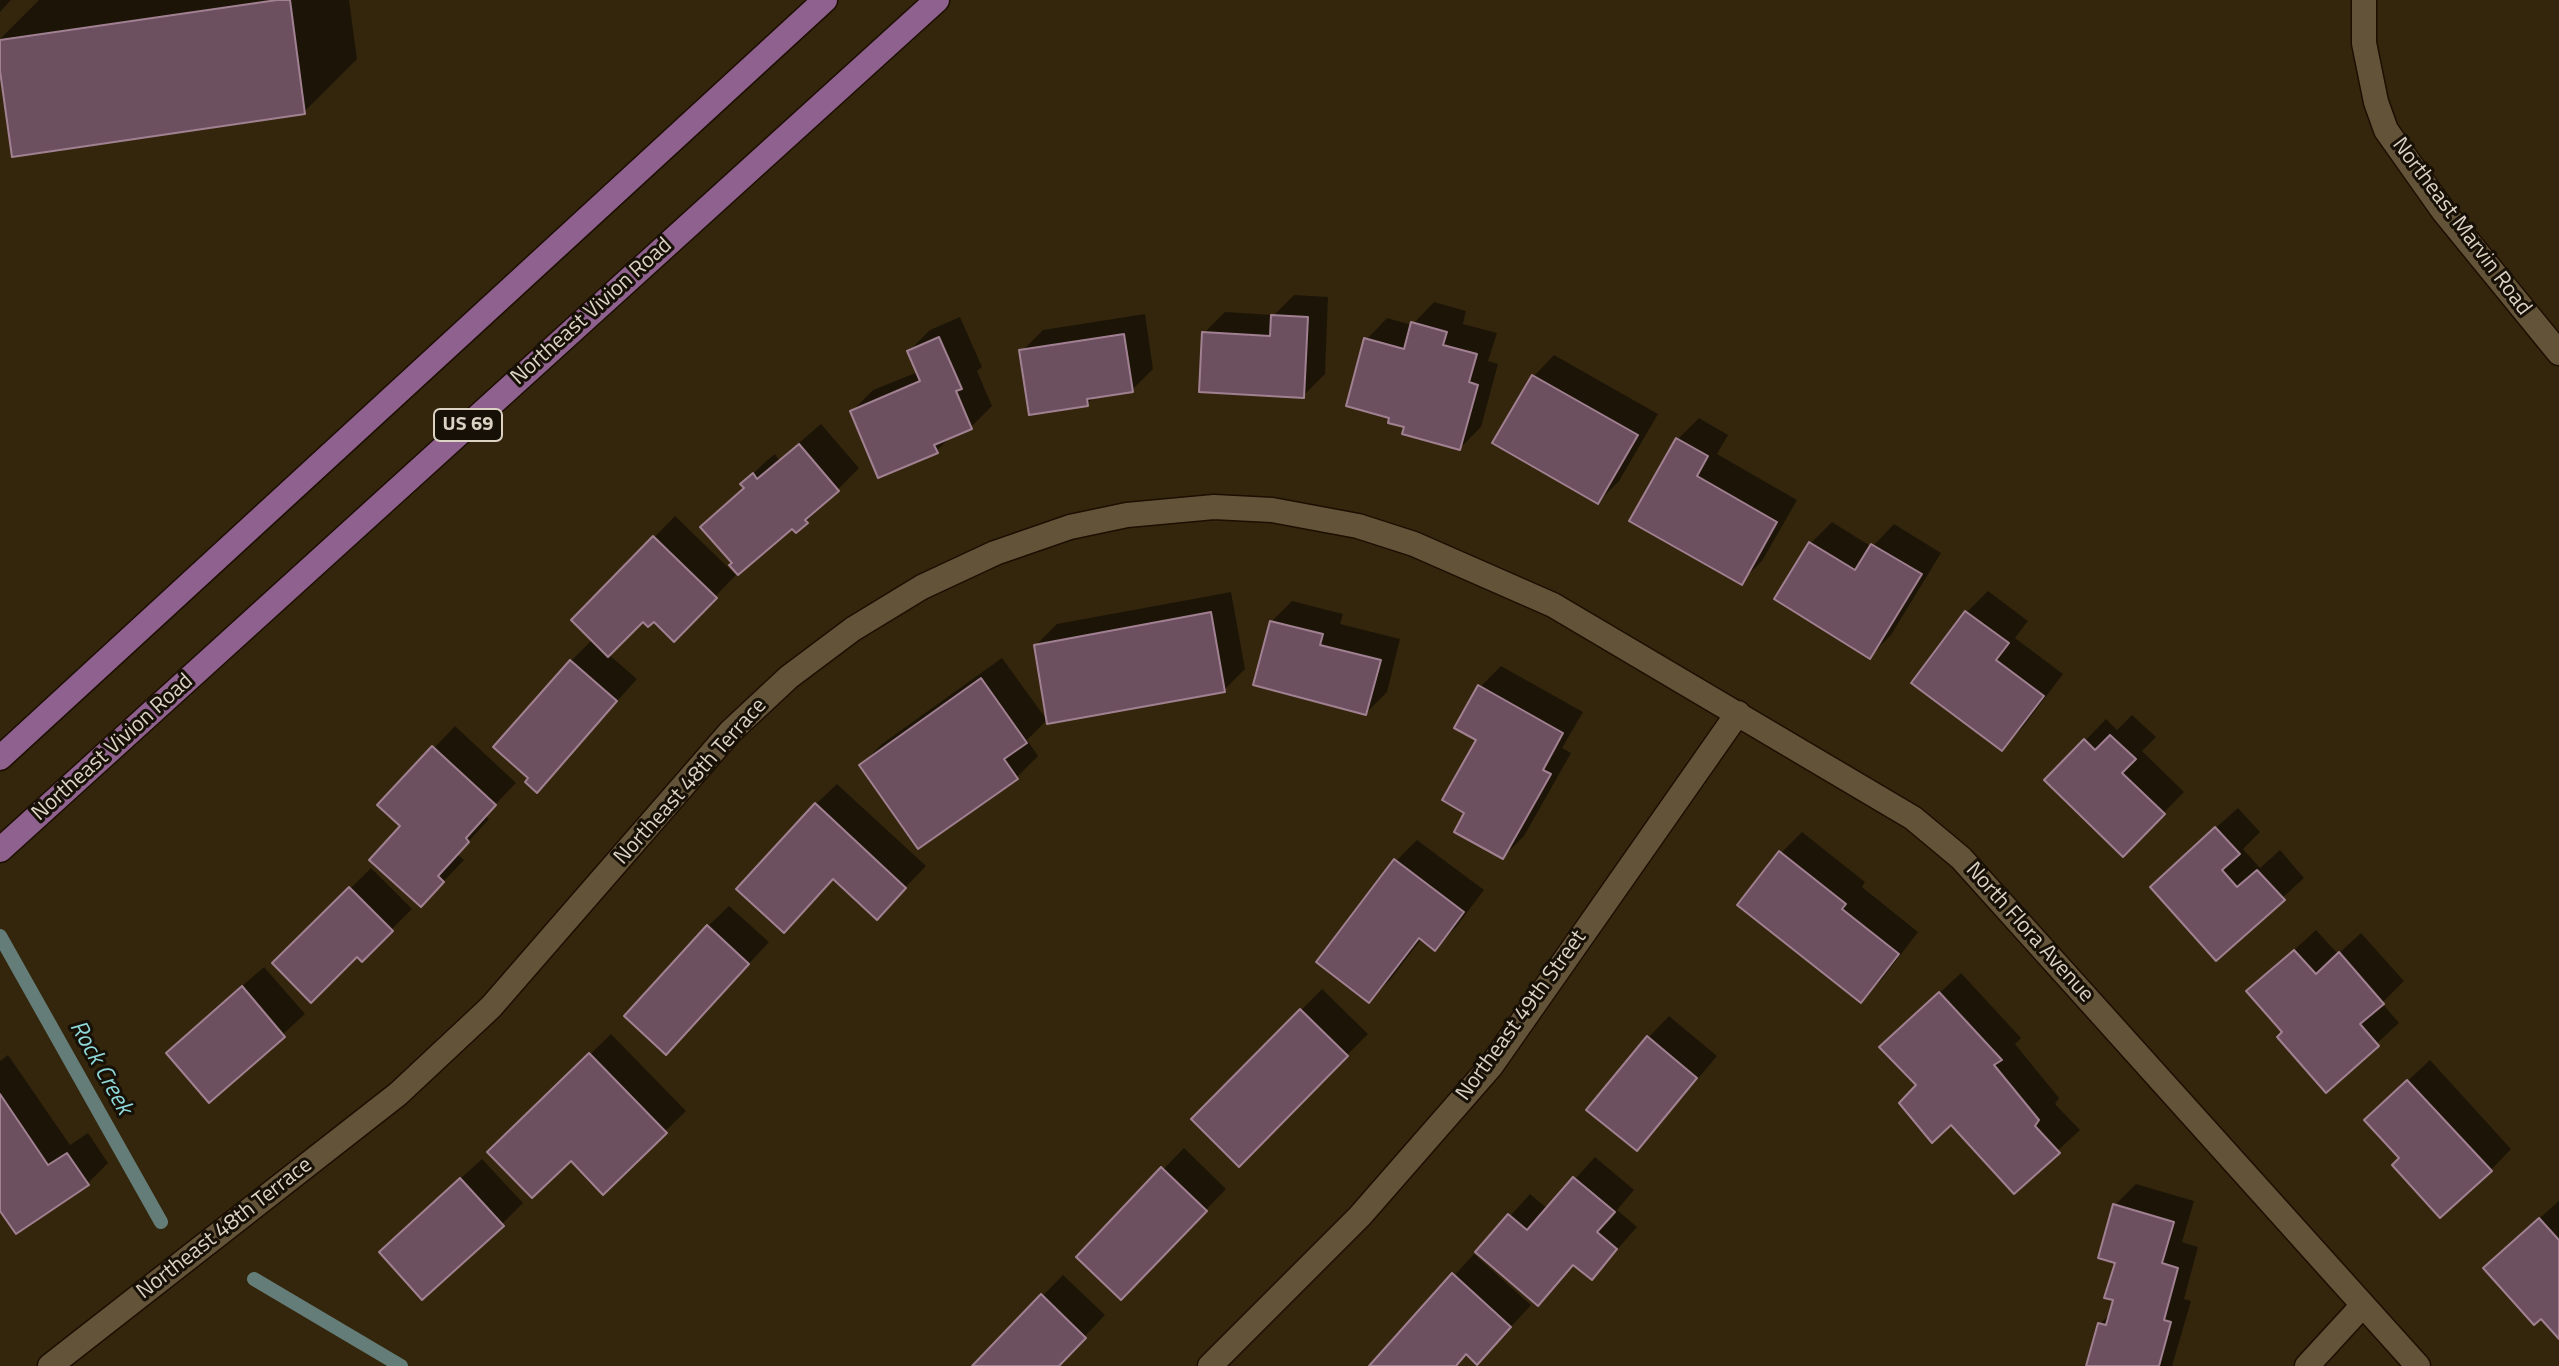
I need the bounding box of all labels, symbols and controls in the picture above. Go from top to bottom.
street label: Northeast Marvin Road [2386,133,2536,321]
street label: Northeast Vivion Road [506,233,678,391]
road number: US 69 [434,409,502,441]
street label: Northeast Vivion Road [27,669,199,827]
street label: Northeast 48th Terrace [609,693,773,871]
street label: North Flora Avenue [1959,858,2099,1008]
street label: Northeast 49th Street [1451,926,1593,1106]
water label: Rock Creek [62,1016,138,1120]
street label: Northeast 48th Terrace [132,1152,318,1306]

